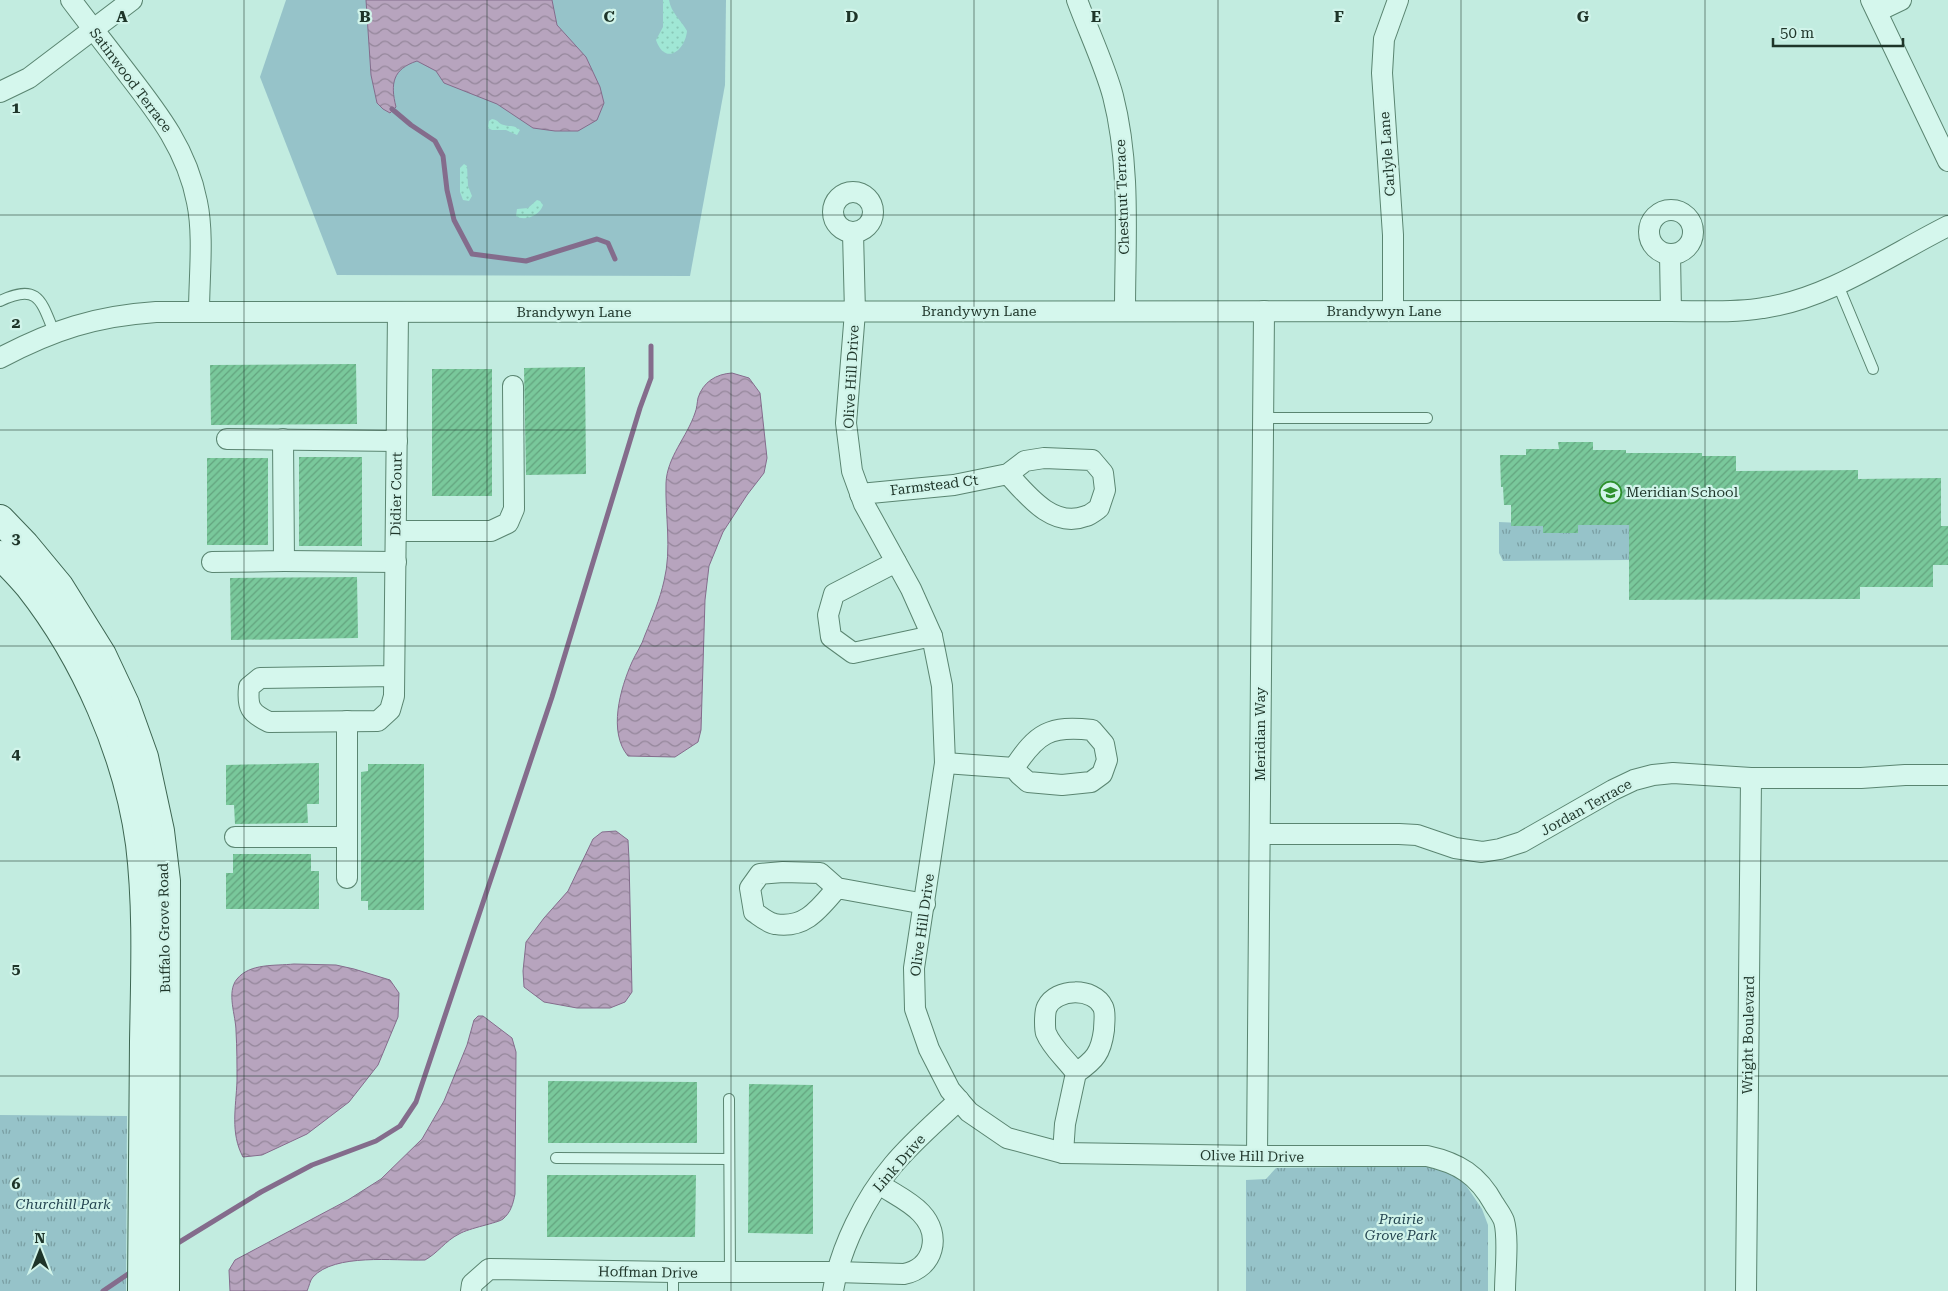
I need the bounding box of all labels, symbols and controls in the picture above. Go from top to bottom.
text: A [116,7,128,26]
text: B [359,7,371,26]
text: C [603,7,615,26]
text: D [846,7,859,26]
text: E [1091,7,1101,26]
text: F [1334,7,1344,26]
text: G [1577,7,1590,26]
scale bar [1773,15,1903,47]
text: 50 m [1780,24,1815,42]
street label: Satinwood Terrace [87,25,176,135]
text: 1 [12,98,21,117]
street label: Carlyle Lane [1376,111,1398,197]
street label: Chestnut Terrace [1112,139,1132,255]
street label: Brandywyn Lane [921,303,1037,319]
street label: Brandywyn Lane [1326,303,1442,319]
street label: Brandywyn Lane [516,304,632,320]
text: 2 [12,313,21,332]
street label: Olive Hill Drive [840,324,862,429]
street label: Didier Court [387,452,405,536]
street label: Farmstead Ct [889,472,979,498]
school or university icon: Meridian School [1598,480,1622,504]
place label: Meridian School [1626,484,1739,500]
text: 3 [12,529,21,548]
street label: Meridian Way [1252,686,1268,781]
text: 4 [12,744,21,763]
street label: Jordan Terrace [1538,775,1635,839]
street label: Buffalo Grove Road [155,863,173,993]
street label: Olive Hill Drive [907,872,937,978]
text: 5 [12,959,21,978]
street label: Wright Boulevard [1739,976,1757,1094]
street label: Link Drive [870,1131,929,1195]
street label: Olive Hill Drive [1200,1147,1304,1165]
text: 6 [12,1174,21,1193]
park label: Churchill Park [15,1196,111,1212]
park label: Prairie Grove Park [1365,1211,1438,1243]
north arrow [15,1226,65,1276]
text: N [35,1230,46,1246]
street label: Hoffman Drive [598,1263,698,1281]

